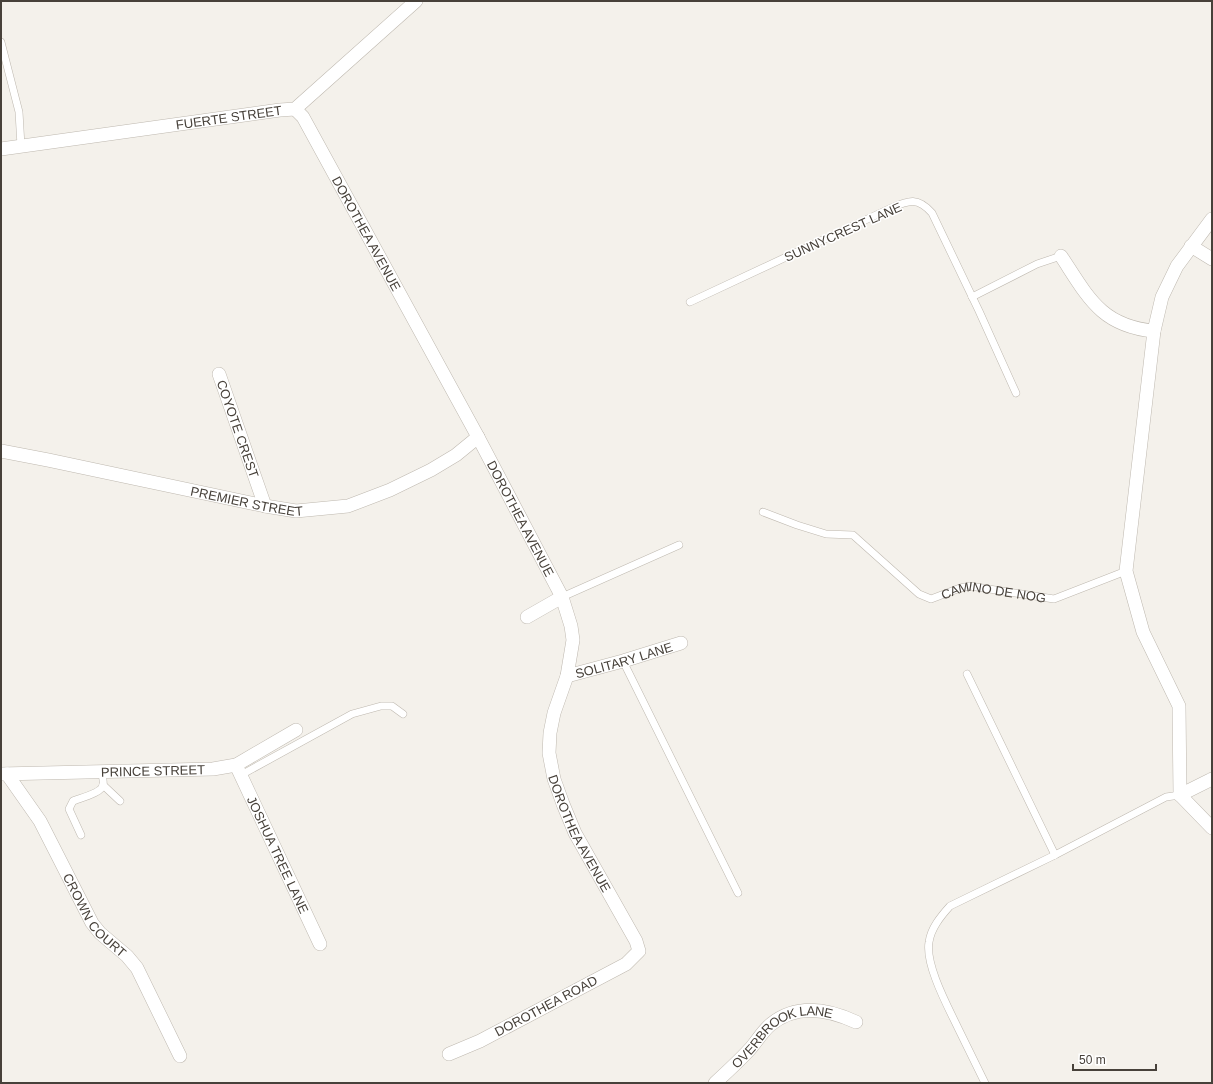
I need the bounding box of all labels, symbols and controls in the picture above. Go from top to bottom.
street label: FUERTE STREET [175,102,283,132]
street label: DOROTHEA AVENUE [329,173,404,294]
street label: SUNNYCREST LANE [782,199,904,265]
street label: COYOTE CREST [214,378,262,480]
street label: DOROTHEA AVENUE [484,458,557,579]
street label: PREMIER STREET [189,483,304,519]
street label: CAMINO DE NOG [939,578,1047,605]
street label: SOLITARY LANE [574,639,675,681]
street label: PRINCE STREET [101,762,205,779]
street label: DOROTHEA AVENUE [546,773,614,895]
street label: JOSHUA TREE LANE [244,794,312,916]
street label: CROWN COURT [60,871,130,960]
street label: DOROTHEA ROAD [492,973,600,1039]
street label: OVERBROOK LANE [728,1003,835,1071]
scale bar [1073,1046,1156,1072]
text: 50 m [1079,1053,1106,1067]

